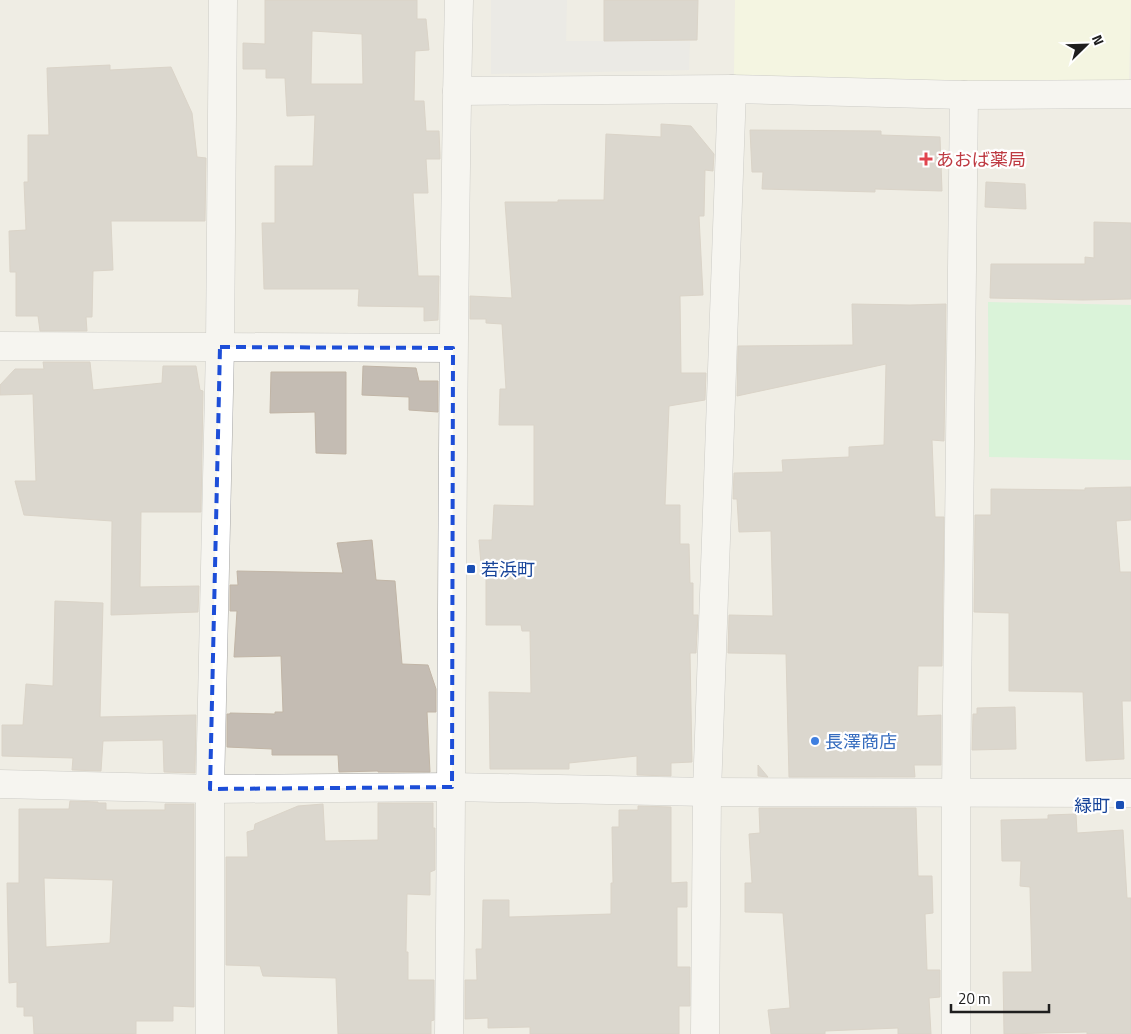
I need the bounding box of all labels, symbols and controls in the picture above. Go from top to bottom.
north arrow [1061,20,1111,70]
text: N [1087,31,1110,48]
place label: あおば薬局 [936,146,1026,173]
marker: あおば薬局 [920,153,932,165]
place label: 若浜町 [481,556,535,583]
marker: 若浜町 [465,563,477,575]
place label: 長澤商店 [825,728,897,755]
marker: 長澤商店 [809,735,821,747]
place label: 緑町 [1074,792,1110,819]
marker: 緑町 [1114,799,1126,811]
scale bar [951,982,1048,1014]
text: 20 m [958,987,991,1010]

